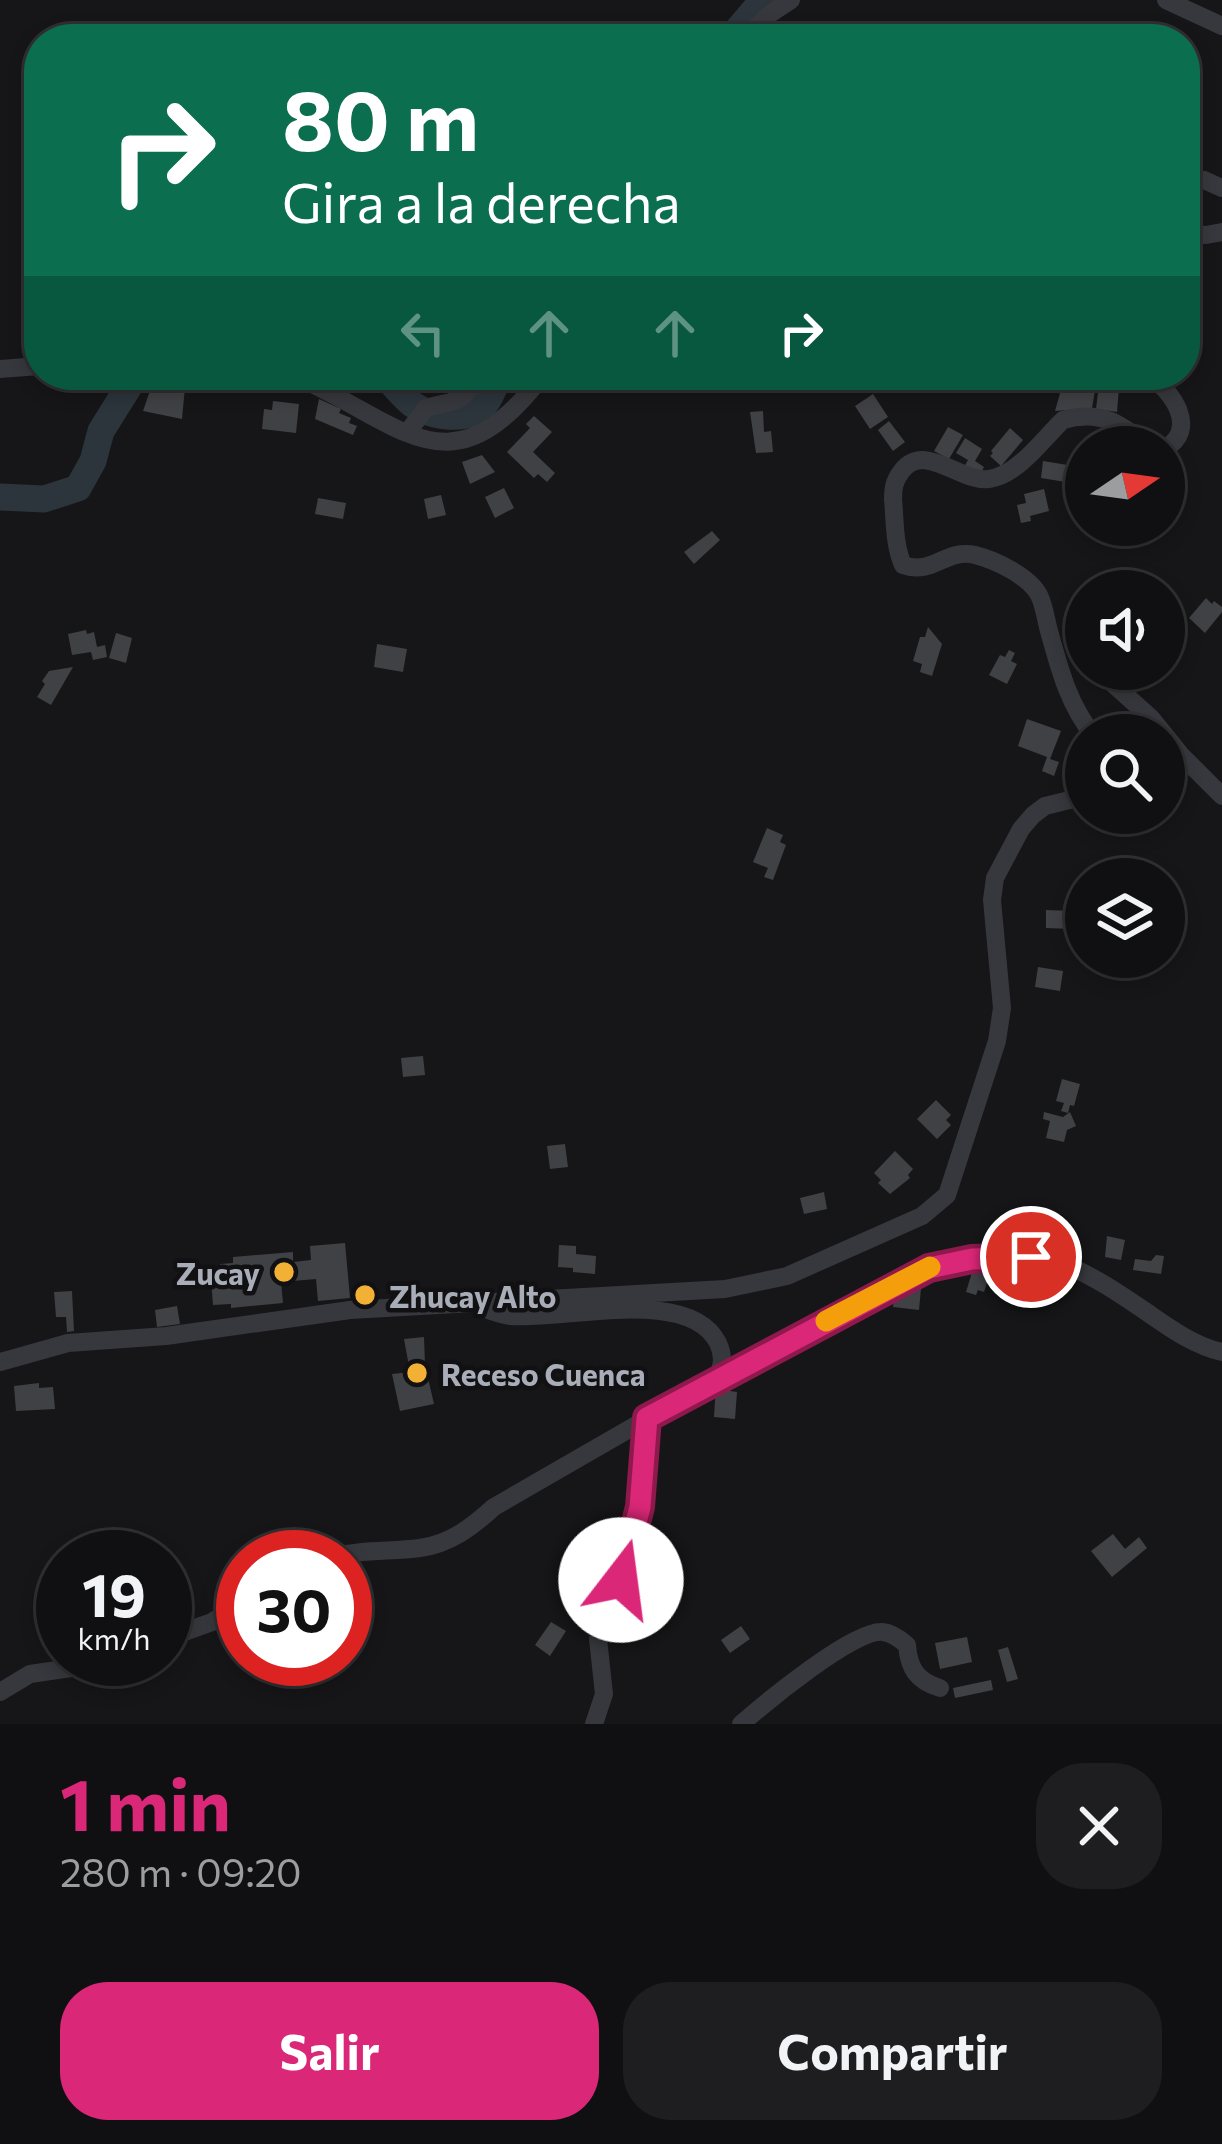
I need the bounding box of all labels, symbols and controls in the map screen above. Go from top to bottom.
text: 80 m [282,66,479,168]
icon: right [84,72,240,228]
text: Gira a la derecha [282,168,681,234]
icon: left [390,300,456,366]
icon: ahead [516,300,582,366]
icon: ahead [642,300,708,366]
icon: right [768,300,834,366]
north arrow [1065,426,1185,546]
map controls [1065,426,1185,978]
button: sound [1065,570,1185,690]
button: search [1065,714,1185,834]
button: layers [1065,858,1185,978]
pin [980,1206,1082,1308]
icon: arrive [998,1224,1064,1290]
place label: Zucay [176,1254,261,1291]
marker: Zucay [271,1259,297,1285]
place label: Zhucay Alto [389,1277,556,1314]
marker: Zhucay Alto [352,1282,378,1308]
place label: Receso Cuenca [441,1355,646,1392]
marker: Receso Cuenca [404,1360,430,1386]
position arrow [558,1517,684,1643]
speed limit sign: 30 [216,1530,372,1686]
text: 19 [82,1556,146,1629]
text: km/h [78,1619,150,1656]
text: 1 min [60,1758,231,1846]
button: close [1036,1763,1162,1889]
text: 280 m · 09:20 [60,1847,302,1895]
button: Salir [60,1982,599,2120]
button: Compartir [623,1982,1162,2120]

